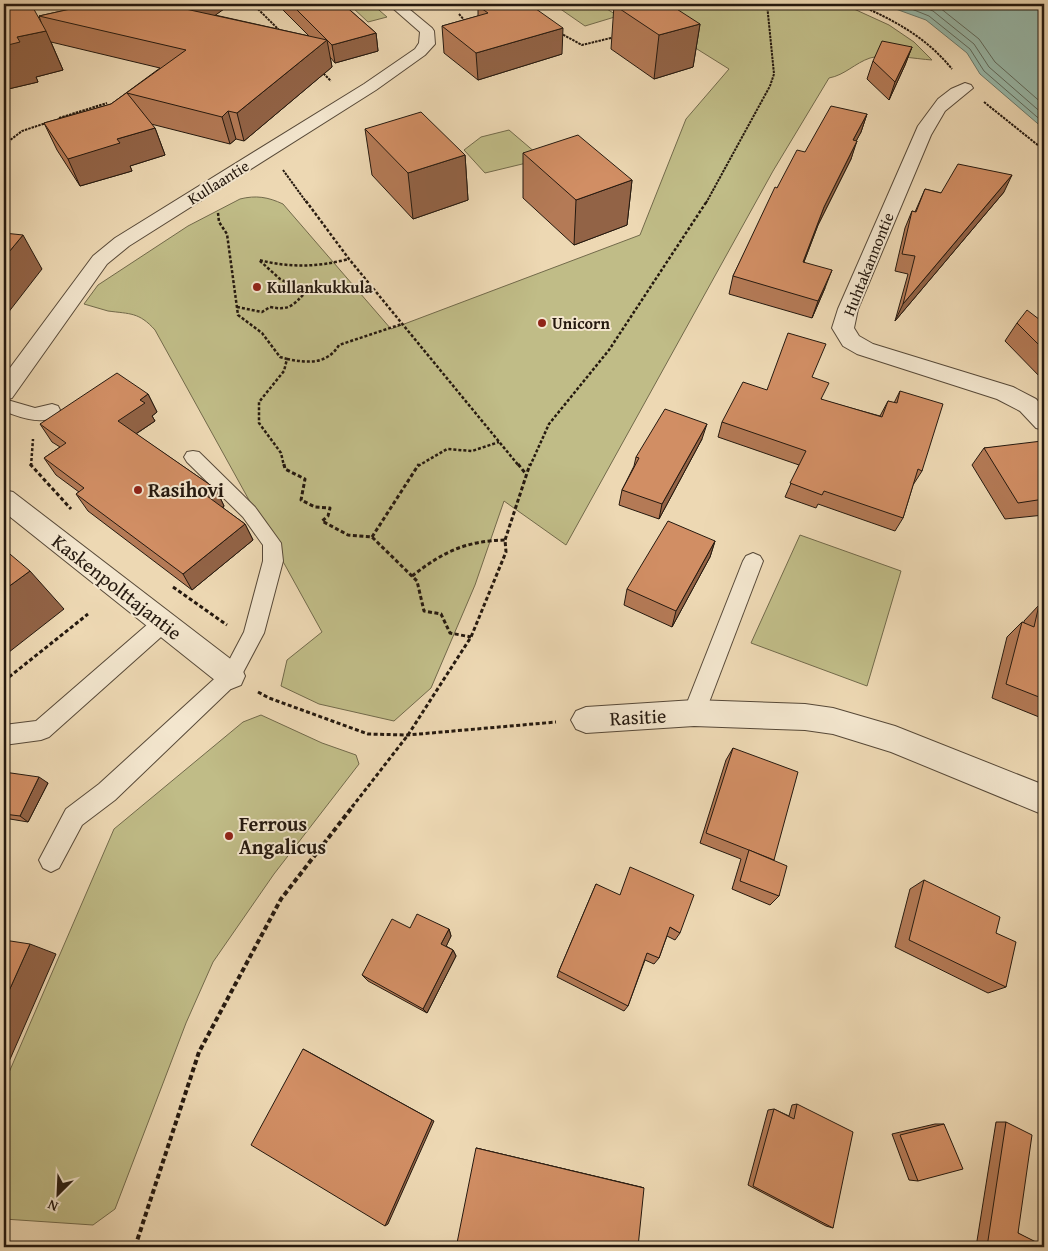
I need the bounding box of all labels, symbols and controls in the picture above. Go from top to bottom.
street label: Kullaantie [182,154,254,210]
street label: Huhtakannontie [836,209,900,319]
place label: Kullankukkula [267,275,373,299]
marker: Kullankukkula [251,281,263,293]
place label: Unicorn [552,311,610,335]
marker: Unicorn [536,317,548,329]
place label: Rasihovi [148,475,224,504]
marker: Rasihovi [132,484,144,496]
street label: Kaskenpolttajantie [46,527,188,647]
street label: Rasitie [609,701,667,732]
place label: Ferrous Angalicus [239,809,326,861]
marker: Ferrous Angalicus [223,830,235,842]
north arrow [32,1168,82,1218]
text: N [44,1195,61,1217]

